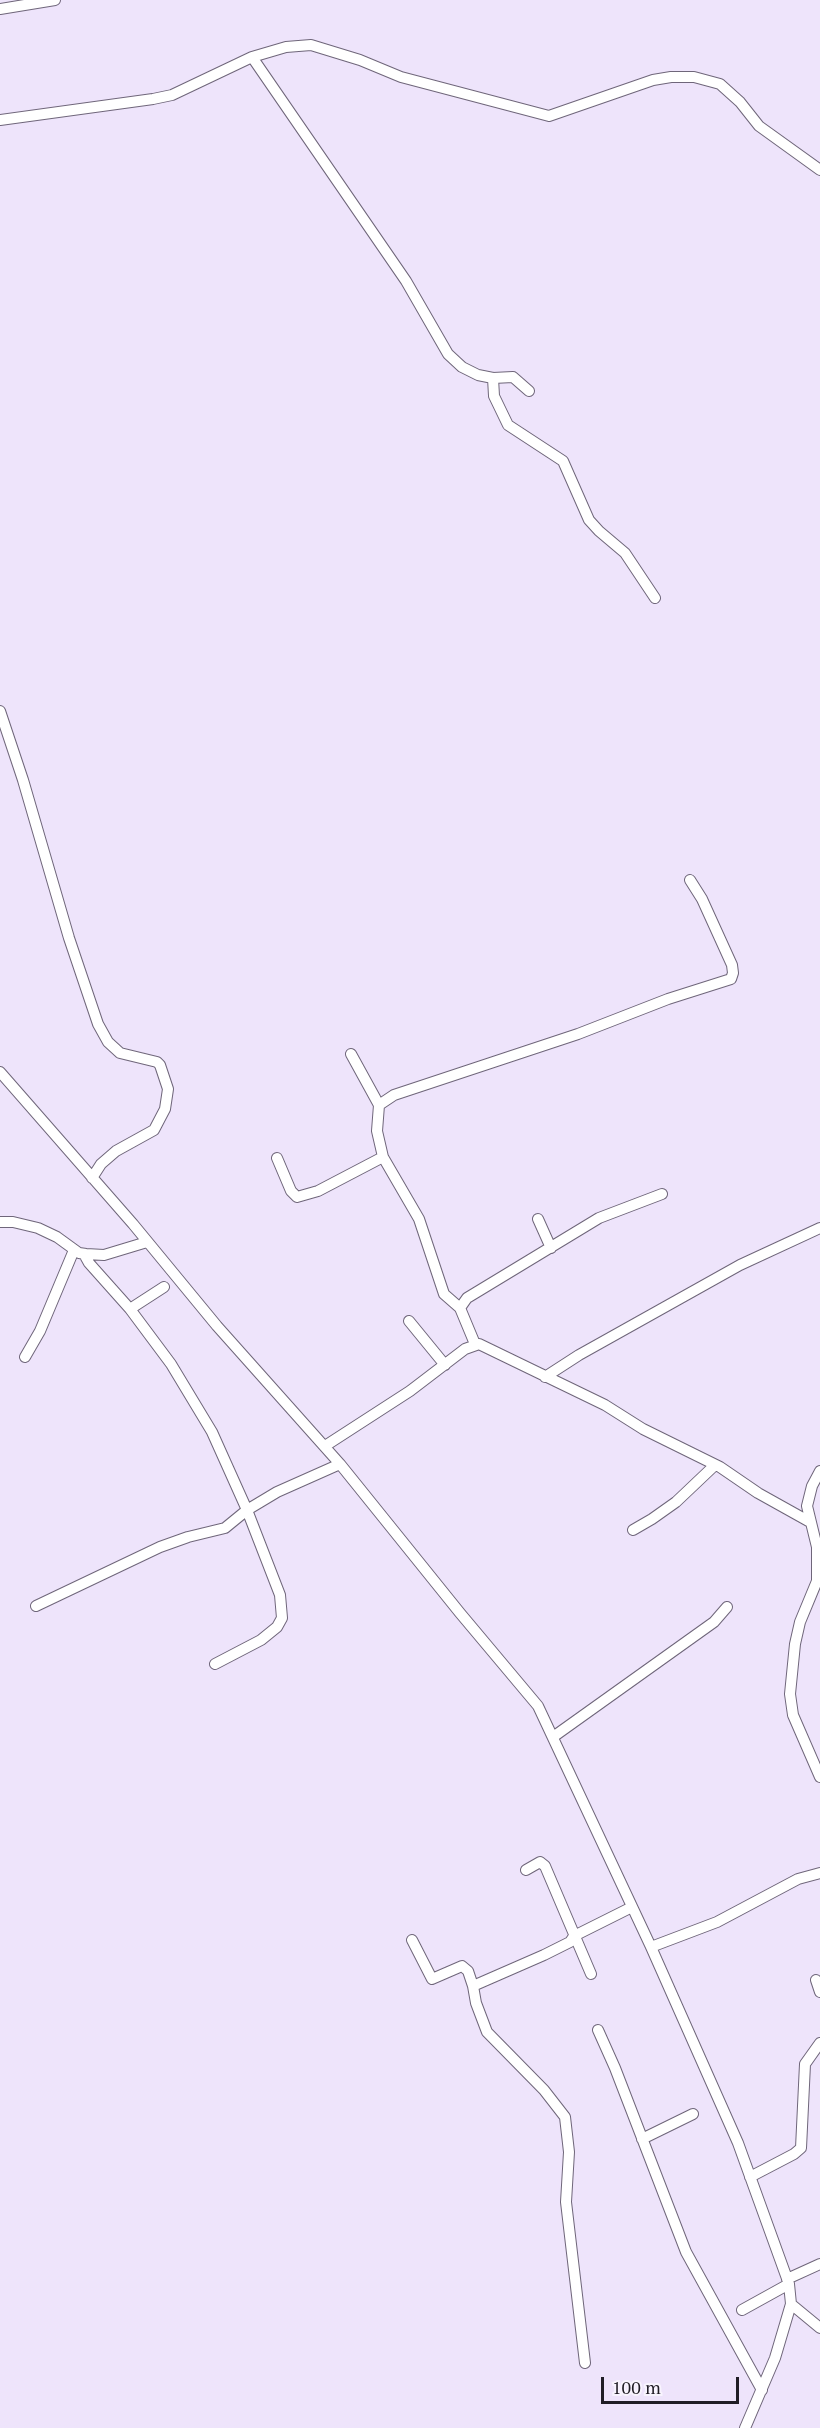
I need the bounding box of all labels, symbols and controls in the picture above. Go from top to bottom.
scale bar [604,2365,742,2403]
text: 100 m [612,2375,661,2399]

